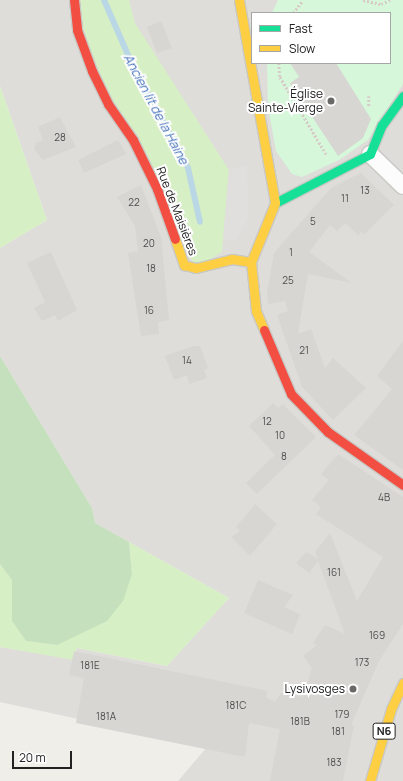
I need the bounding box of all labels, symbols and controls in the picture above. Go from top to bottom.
legend [251,12,391,64]
text: Fast [289,20,313,37]
text: Slow [289,40,315,57]
water label: Ancien lit de la Haine [120,51,192,167]
place label: Église Sainte-Vierge [248,87,323,115]
marker: Église Sainte-Vierge [326,96,336,106]
house number: 28 [54,132,66,144]
street label: Rue de Maisières [153,165,201,257]
house number: 13 [360,185,370,197]
house number: 11 [341,193,349,205]
house number: 22 [128,197,140,209]
house number: 5 [310,216,316,228]
house number: 20 [143,238,155,250]
house number: 1 [289,247,293,259]
house number: 18 [146,263,156,275]
house number: 25 [282,275,294,287]
house number: 16 [144,305,154,317]
house number: 21 [299,345,309,357]
house number: 14 [182,355,192,367]
house number: 12 [262,416,272,428]
house number: 10 [275,430,285,442]
house number: 8 [281,451,287,463]
house number: 4B [378,492,390,504]
house number: 161 [327,567,341,579]
house number: 169 [369,630,385,642]
house number: 173 [355,657,369,669]
house number: 181E [80,660,100,672]
place label: Lysivosges [284,682,345,696]
marker: Lysivosges [348,684,358,694]
house number: 181C [226,700,246,712]
house number: 179 [334,709,350,721]
house number: 181A [96,711,116,723]
house number: 181B [290,716,310,728]
road number: N6 [372,722,396,740]
house number: 181 [331,726,345,738]
scale bar [14,743,74,769]
text: 20 m [19,749,46,766]
house number: 183 [326,757,342,769]

